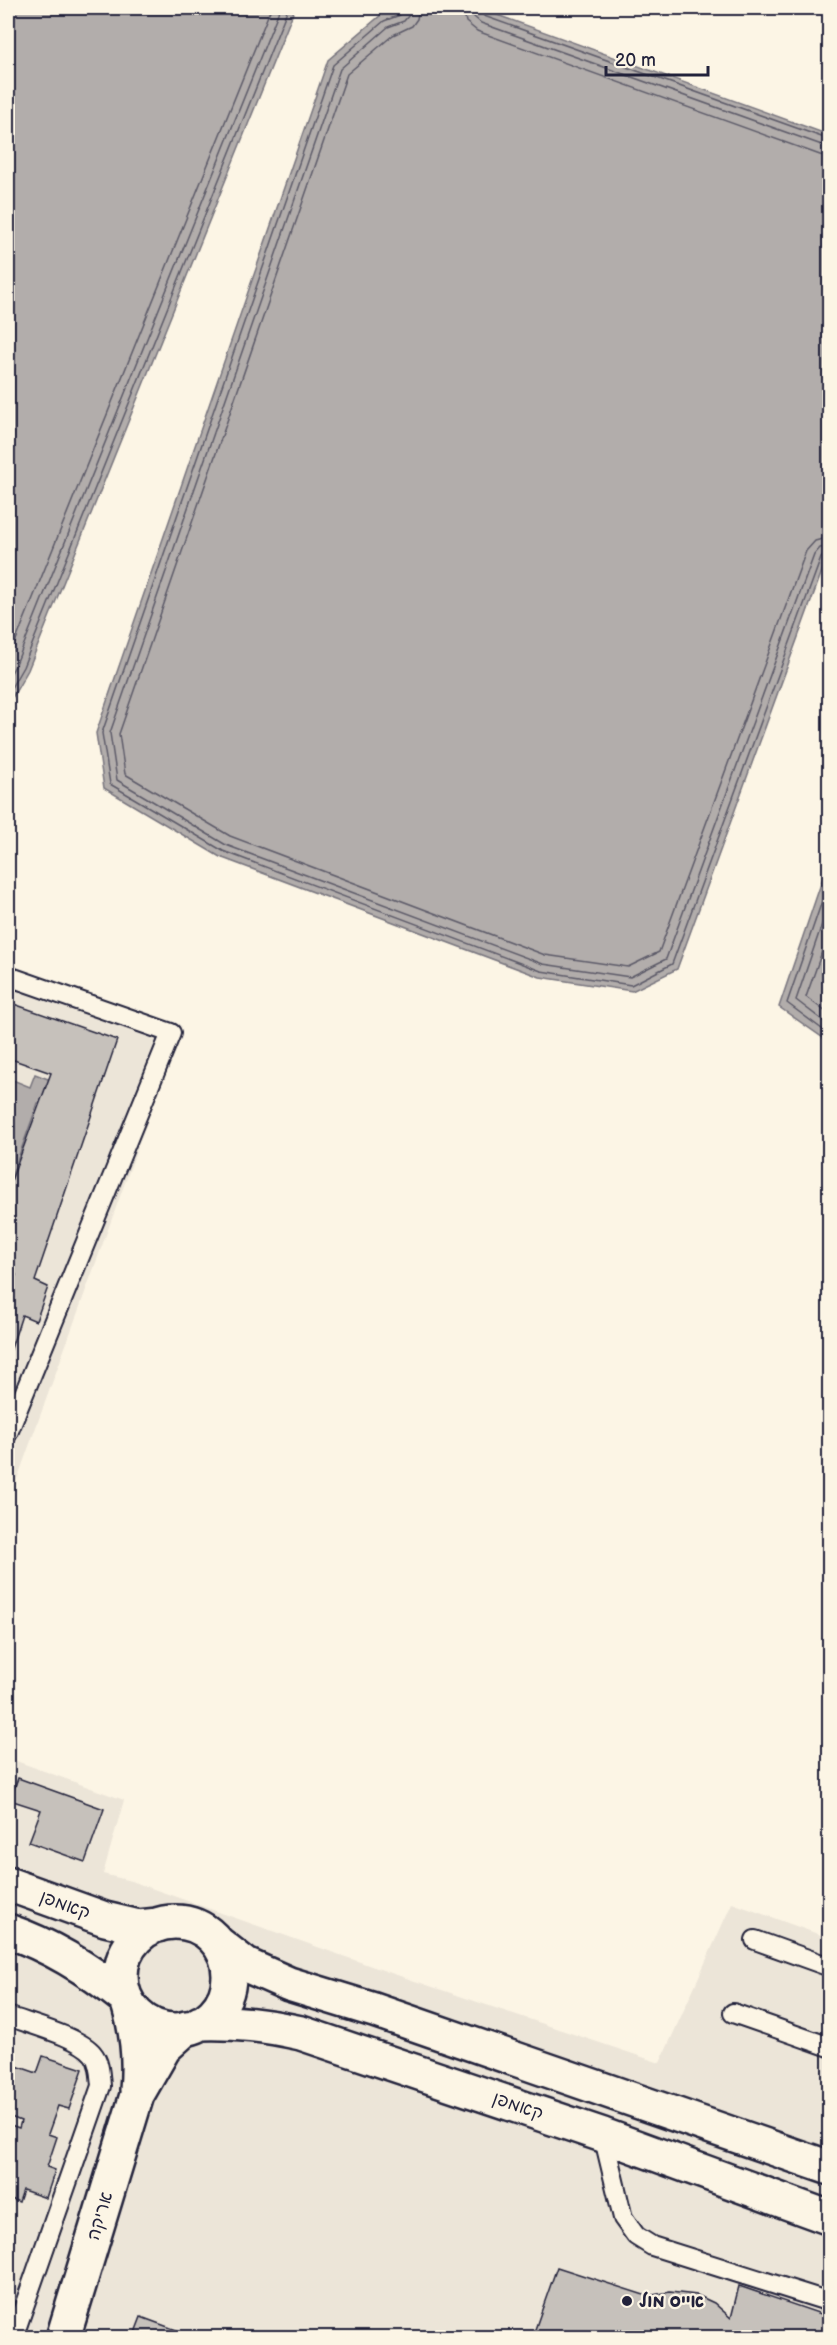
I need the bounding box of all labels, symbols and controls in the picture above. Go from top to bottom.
scale bar [606,39,708,77]
text: 20 m [615,50,656,71]
street label: קאמפן [37,1886,93,1924]
street label: קאמפן [490,2088,546,2124]
street label: אריקה [83,2189,117,2243]
place label: אייס מול [639,2291,704,2312]
marker: אייס מול [620,2294,634,2308]

